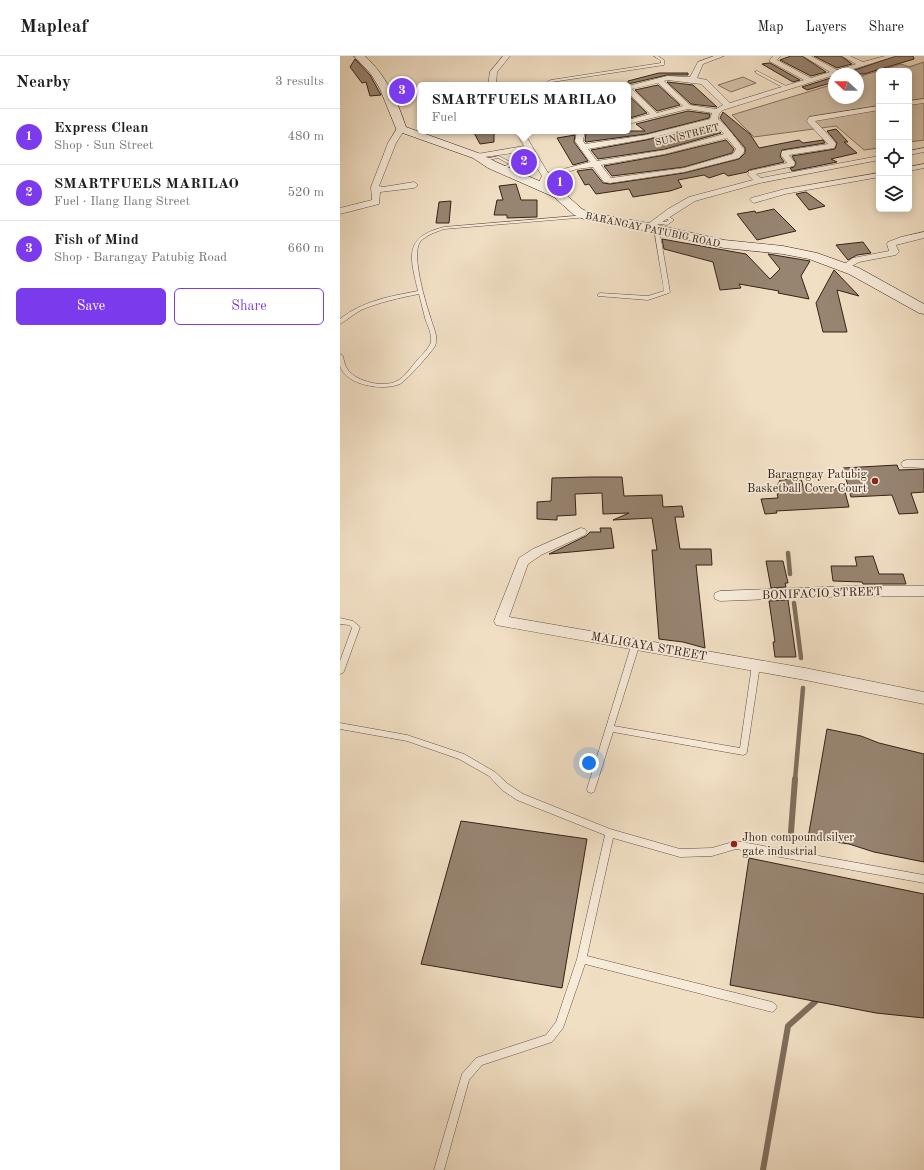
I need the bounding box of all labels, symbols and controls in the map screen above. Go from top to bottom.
text: Mapleaf [20,18,88,37]
text: Map [758,20,784,34]
text: Layers [806,20,847,34]
text: Share [869,20,904,34]
north arrow [828,68,864,104]
map controls [876,68,912,212]
button: + [876,68,912,104]
text: Nearby [16,74,71,91]
text: 3 results [275,75,324,88]
pin: 3 [389,76,415,106]
popup [417,82,631,134]
text: SMARTFUELS MARILAO [431,93,617,108]
button: − [876,104,912,140]
text: Fuel [431,111,457,124]
text: Express Clean [54,121,149,136]
street label: SUN STREET [654,122,720,148]
text: 1 [25,130,33,143]
text: 480 m [287,130,324,143]
text: Shop · Sun Street [54,139,153,152]
button: locate [876,140,912,176]
pin: 2 [511,147,537,177]
pin: 1 [547,168,573,198]
button: layers [876,176,912,212]
text: SMARTFUELS MARILAO [54,177,239,192]
text: 2 [25,186,33,199]
text: 520 m [287,186,324,199]
text: Fuel · Ilang Ilang Street [54,195,190,208]
street label: BARANGAY PATUBIG ROAD [584,211,721,249]
text: Fish of Mind [54,233,139,248]
text: 3 [25,242,33,255]
text: 660 m [287,242,324,255]
text: Shop · Barangay Patubig Road [54,251,227,264]
button: Save [16,288,166,325]
button: Share [174,288,324,325]
place label: Baragngay Patubig Basketball Cover Court [747,469,868,495]
marker: Baragngay Patubig Basketball Cover Court [870,476,880,486]
street label: BONIFACIO STREET [762,586,882,602]
street label: MALIGAYA STREET [590,631,708,663]
your location [579,753,599,773]
place label: Jhon compound silver gate industrial [742,832,854,858]
marker: Jhon compound silver gate industrial [729,839,739,849]

